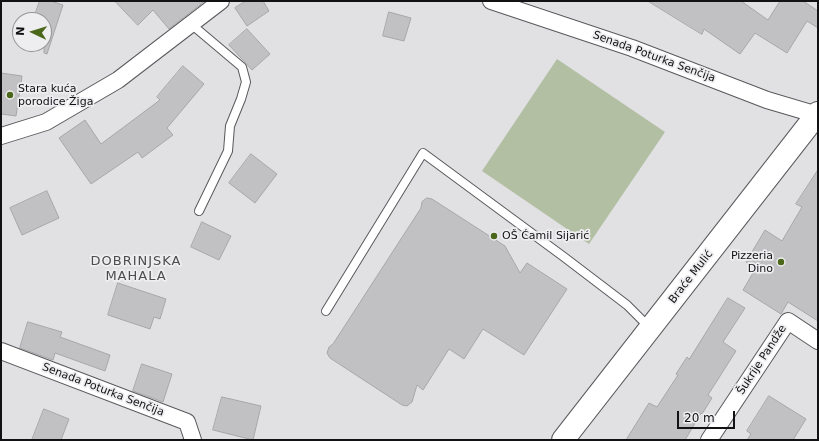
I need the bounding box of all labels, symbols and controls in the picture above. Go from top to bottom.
north arrow [12,12,52,52]
text: N [14,26,27,36]
street label: Senada Poturka Senčija [591,29,717,85]
place label: Stara kuća porodice Žiga [18,82,93,108]
marker: Stara kuća porodice Žiga [5,90,15,100]
place label: OŠ Ćamil Sijarić [502,229,589,243]
marker: OŠ Ćamil Sijarić [489,231,499,241]
street label: Braće Mulić [666,248,716,306]
place label: Pizzeria Dino [731,249,773,275]
district label: DOBRINJSKA MAHALA [90,254,182,285]
marker: Pizzeria Dino [776,257,786,267]
street label: Šukrije Pandže [735,323,789,397]
street label: Senada Poturka Senčija [40,361,166,419]
scale bar [679,403,737,429]
text: 20 m [684,411,715,425]

